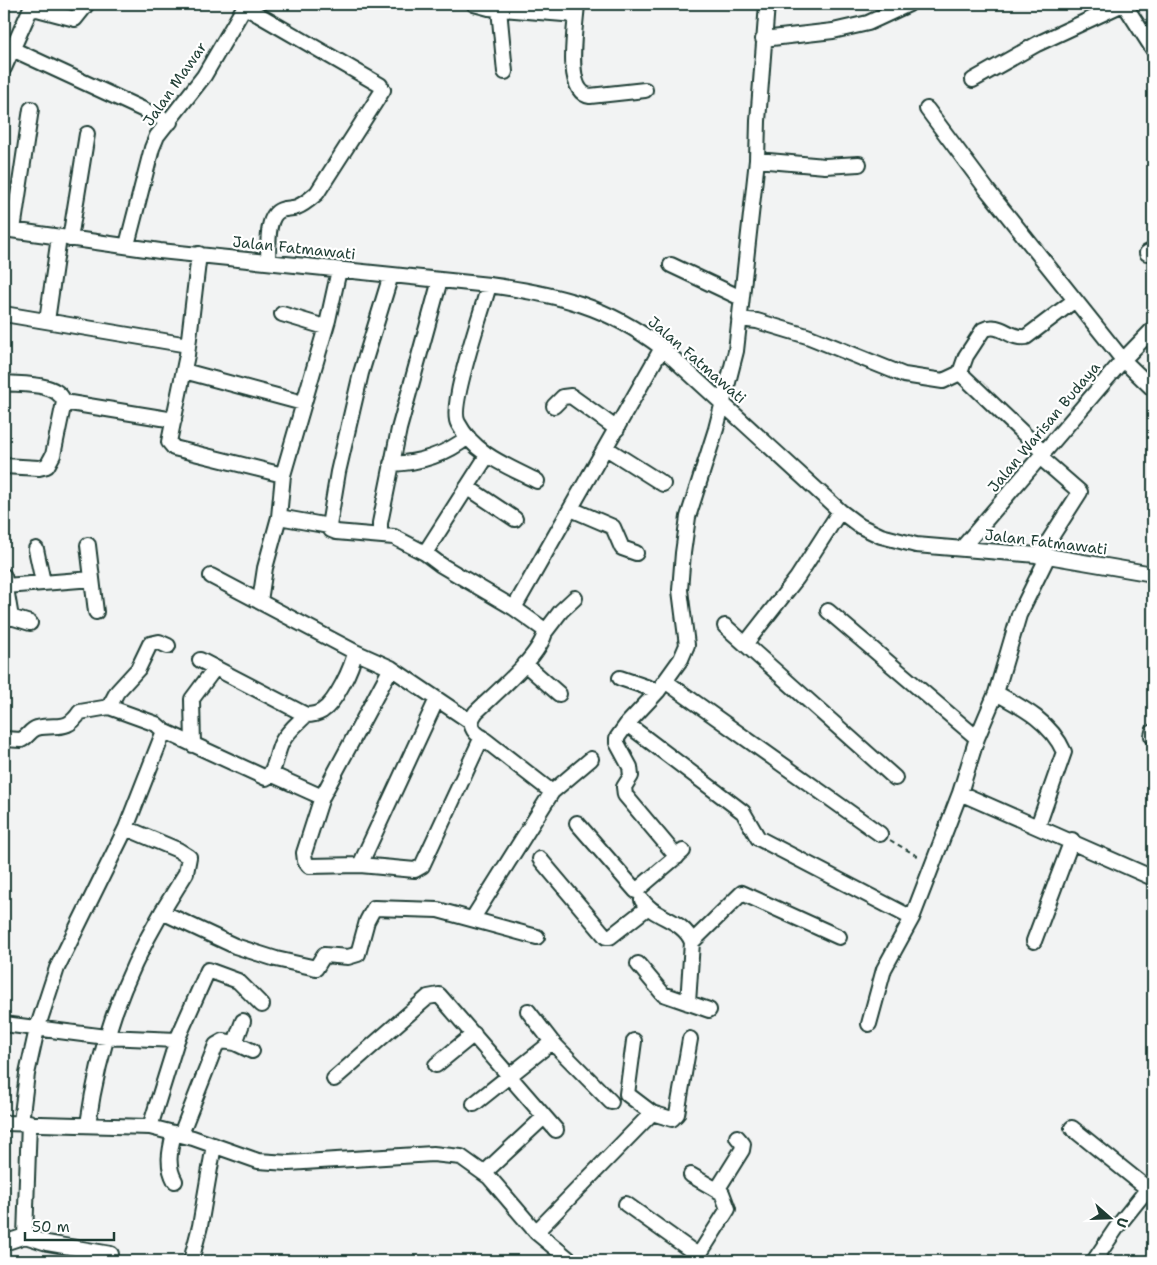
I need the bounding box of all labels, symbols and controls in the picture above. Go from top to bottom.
street label: Jalan Mawar [139,38,211,130]
street label: Jalan Fatmawati [231,232,357,264]
street label: Jalan Fatmawati [644,312,750,408]
street label: Jalan Warisan Budaya [984,357,1105,496]
street label: Jalan Fatmawati [983,525,1109,559]
north arrow [1084,1192,1134,1242]
scale bar [25,1210,114,1242]
text: U [1112,1215,1132,1230]
text: 50 m [32,1217,70,1237]

